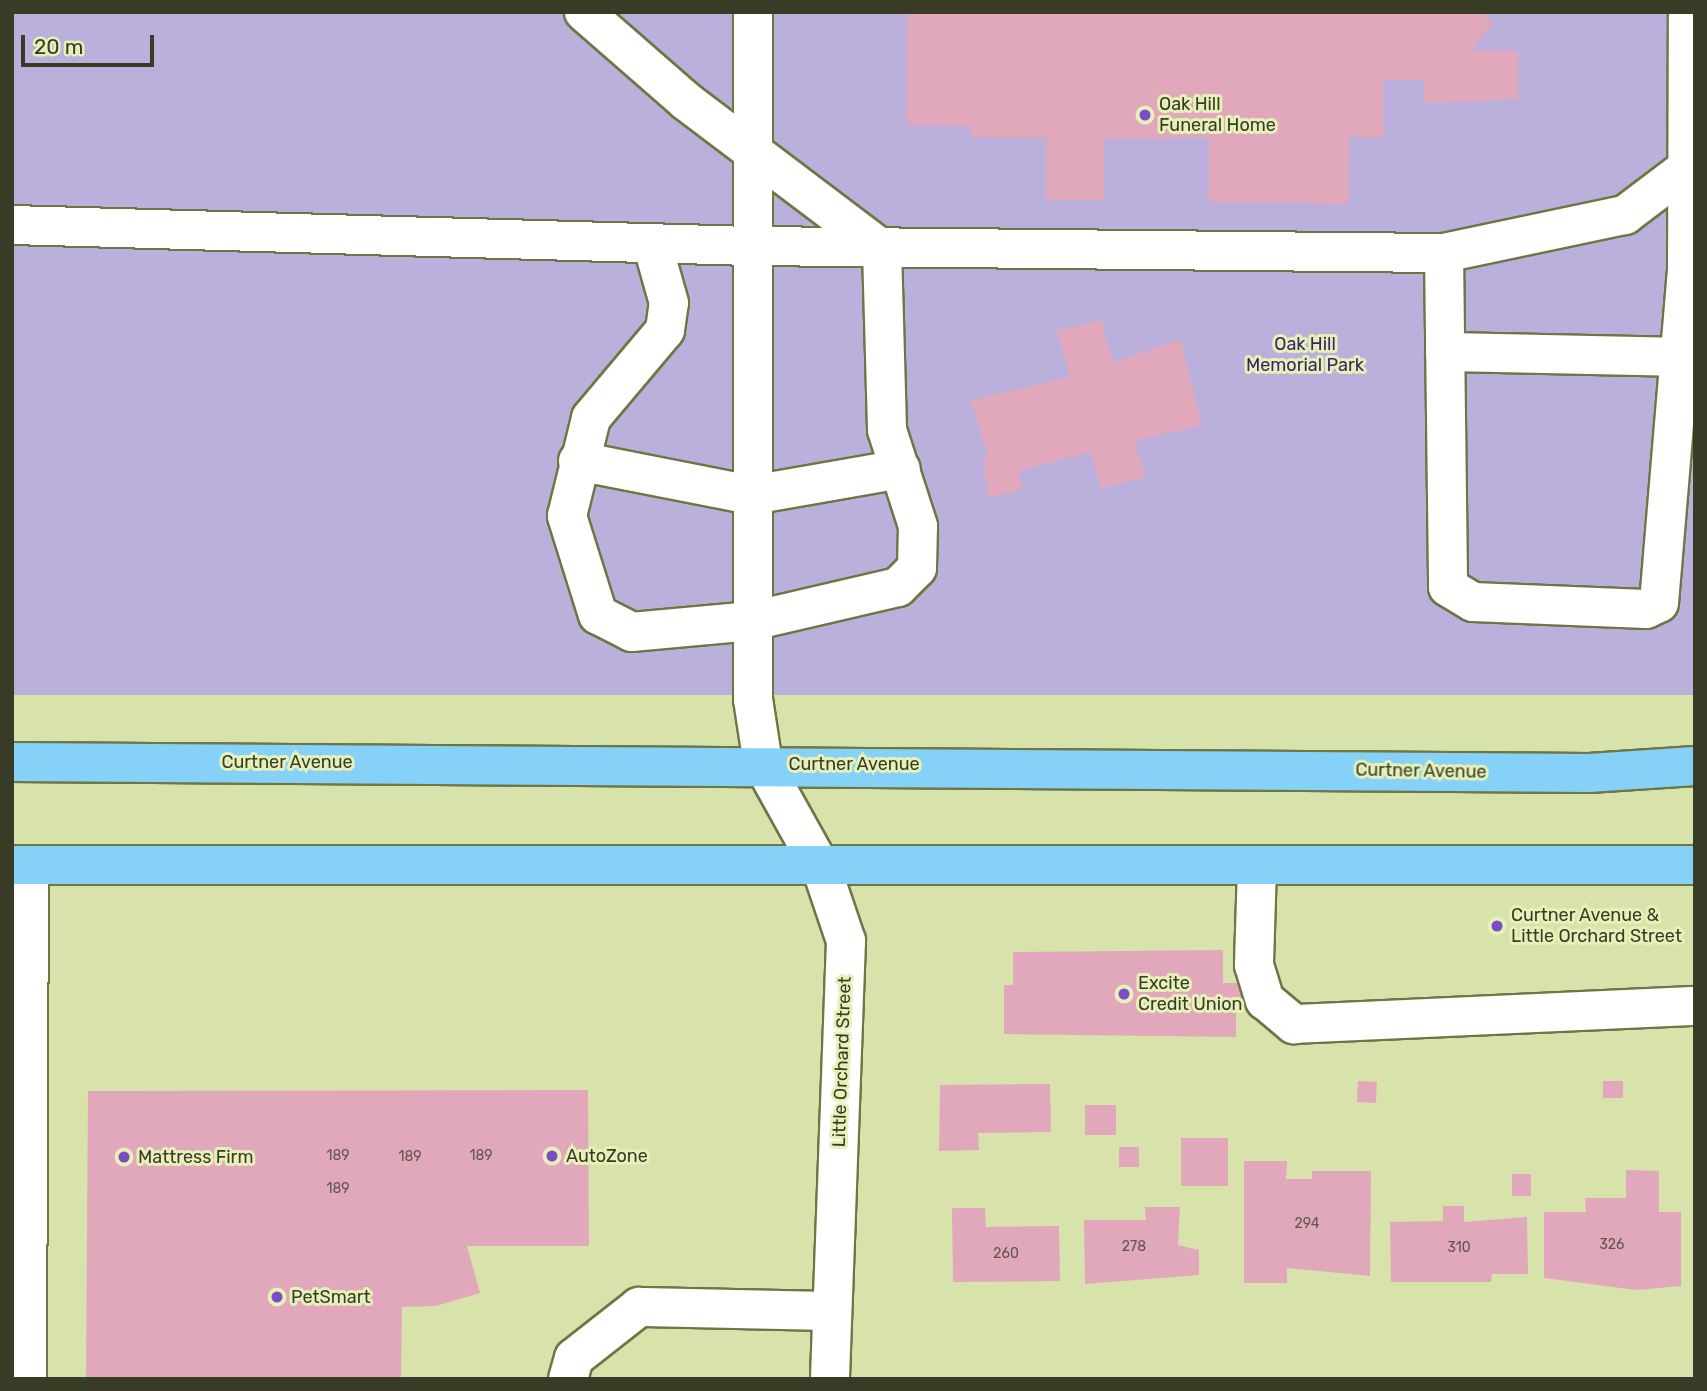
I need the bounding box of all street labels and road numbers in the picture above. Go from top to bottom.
street label: Curtner Avenue [221,751,353,773]
street label: Curtner Avenue [788,753,920,775]
street label: Curtner Avenue [1355,759,1487,783]
street label: Little Orchard Street [828,976,856,1148]

